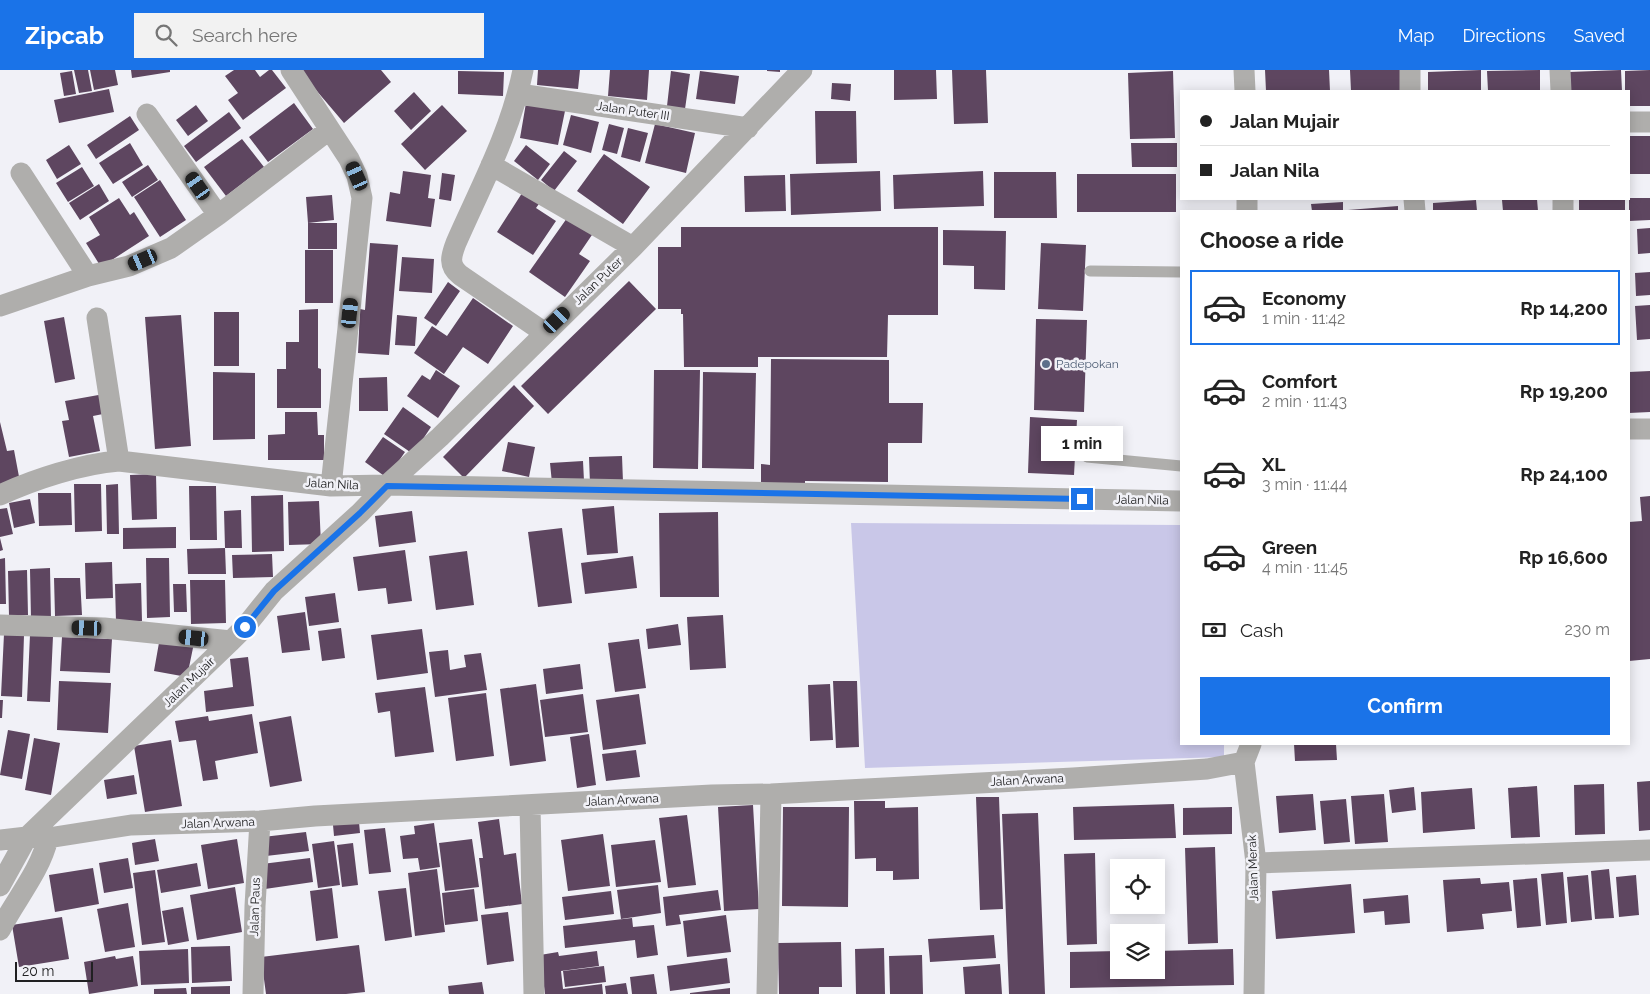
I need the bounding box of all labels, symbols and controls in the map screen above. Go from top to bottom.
search box [134,13,484,58]
text: Zipcab [25,21,104,50]
icon: search [152,21,180,49]
text: Search here [192,24,297,46]
text: Map [1398,25,1434,46]
text: Directions [1462,25,1546,46]
text: Saved [1574,25,1625,46]
street label: Jalan Puter III [596,99,670,123]
text: Jalan Mujair [1230,110,1339,132]
car [344,159,369,193]
text: Jalan Nila [1230,159,1319,181]
car [183,169,212,203]
text: Choose a ride [1200,227,1344,253]
car [126,247,159,273]
street label: Jalan Puter [571,254,626,308]
icon: car [1202,285,1247,330]
text: Economy [1262,287,1346,309]
car [340,297,359,329]
text: Rp 14,200 [1520,297,1608,319]
car [540,304,573,336]
text: 1 min · 11:42 [1262,309,1345,328]
place label: Padepokan [1056,357,1119,371]
marker: Padepokan [1040,358,1052,370]
icon: car [1202,368,1247,413]
text: Comfort [1262,370,1337,392]
text: Rp 19,200 [1520,380,1608,402]
text: 2 min · 11:43 [1262,392,1347,411]
callout: 1 min [1041,426,1123,462]
text: 1 min [1062,434,1102,453]
icon: car [1202,451,1247,496]
text: XL [1262,453,1285,475]
text: Rp 24,100 [1520,463,1608,485]
text: 3 min · 11:44 [1262,475,1348,494]
street label: Jalan Nila [305,476,359,492]
route end [1071,488,1093,510]
street label: Jalan Nila [1115,493,1169,507]
icon: car [1202,534,1247,579]
text: Green [1262,536,1317,558]
text: Rp 16,600 [1519,546,1608,568]
text: 4 min · 11:45 [1262,558,1348,577]
route start [234,616,256,638]
icon: cash [1200,616,1228,644]
text: Cash [1240,619,1284,641]
car [71,620,102,636]
text: 230 m [1565,620,1610,639]
car [178,629,209,647]
street label: Jalan Mujair [160,654,218,710]
button: Confirm [1200,677,1610,735]
street label: Jalan Arwana [990,771,1064,789]
street label: Jalan Arwana [585,791,659,809]
street label: Jalan Arwana [181,815,255,831]
street label: Jalan Merak [1245,834,1261,902]
map controls [1110,859,1165,979]
button: locate [1110,859,1165,914]
street label: Jalan Paus [247,877,263,937]
button: layers [1110,924,1165,979]
scale bar [15,959,92,982]
text: 20 m [22,963,54,979]

